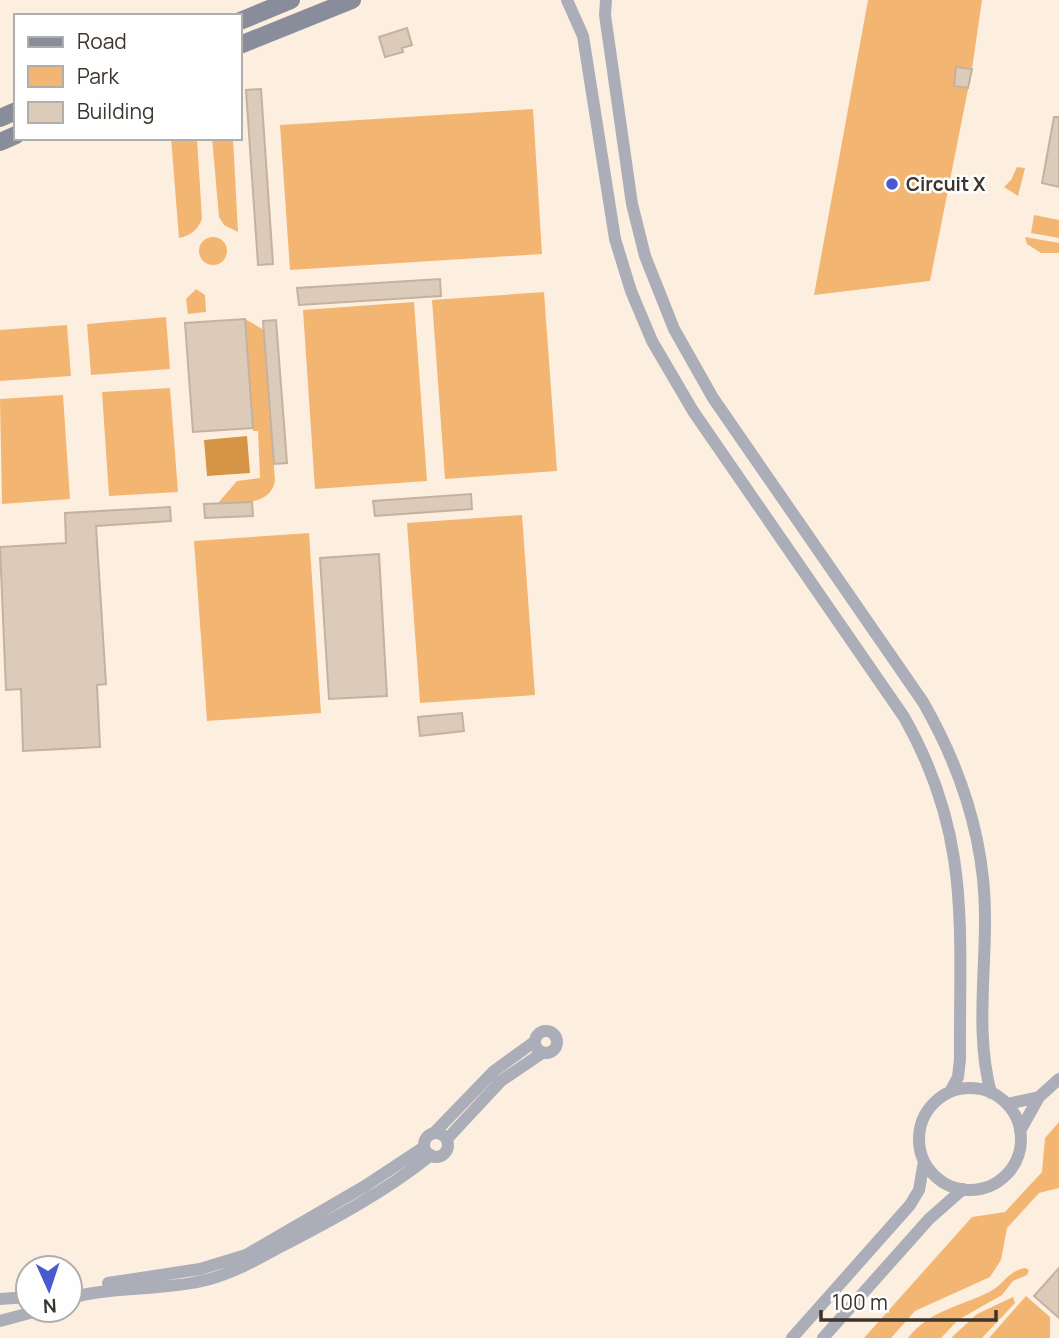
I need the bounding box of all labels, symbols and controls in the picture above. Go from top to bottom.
legend [14,14,242,140]
text: Road [77,27,127,55]
text: Park [77,62,119,90]
text: Building [77,97,154,125]
place label: Circuit X [906,171,986,197]
marker: Circuit X [884,176,900,192]
north arrow [14,1254,84,1324]
scale bar [821,1278,996,1322]
text: 100 m [832,1288,888,1316]
text: N [42,1293,57,1319]

